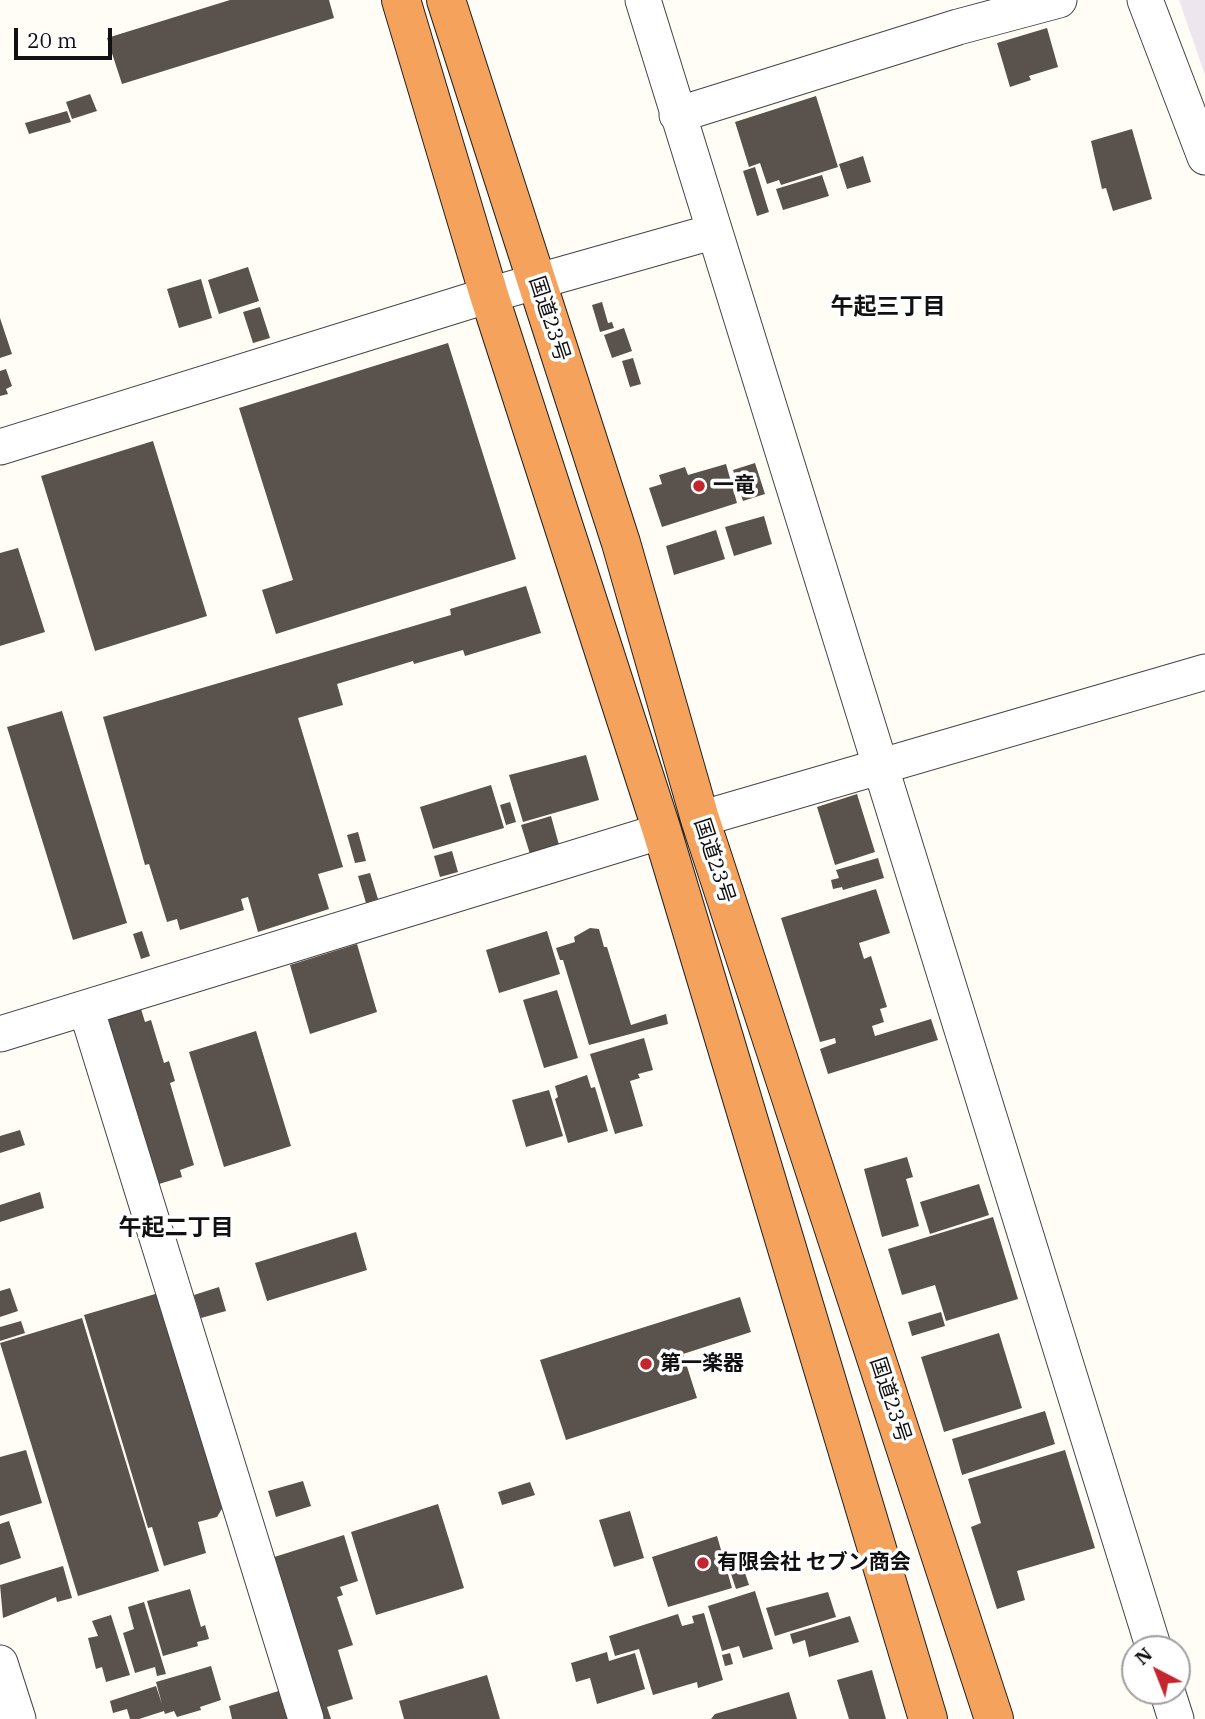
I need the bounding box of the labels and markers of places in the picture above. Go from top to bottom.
place label: 一竜 [713,473,755,499]
marker: 一竜 [691,478,707,494]
place label: 第一楽器 [660,1351,744,1377]
marker: 第一楽器 [638,1356,654,1372]
place label: 有限会社 セブン商会 [717,1550,911,1576]
marker: 有限会社 セブン商会 [695,1555,711,1571]

